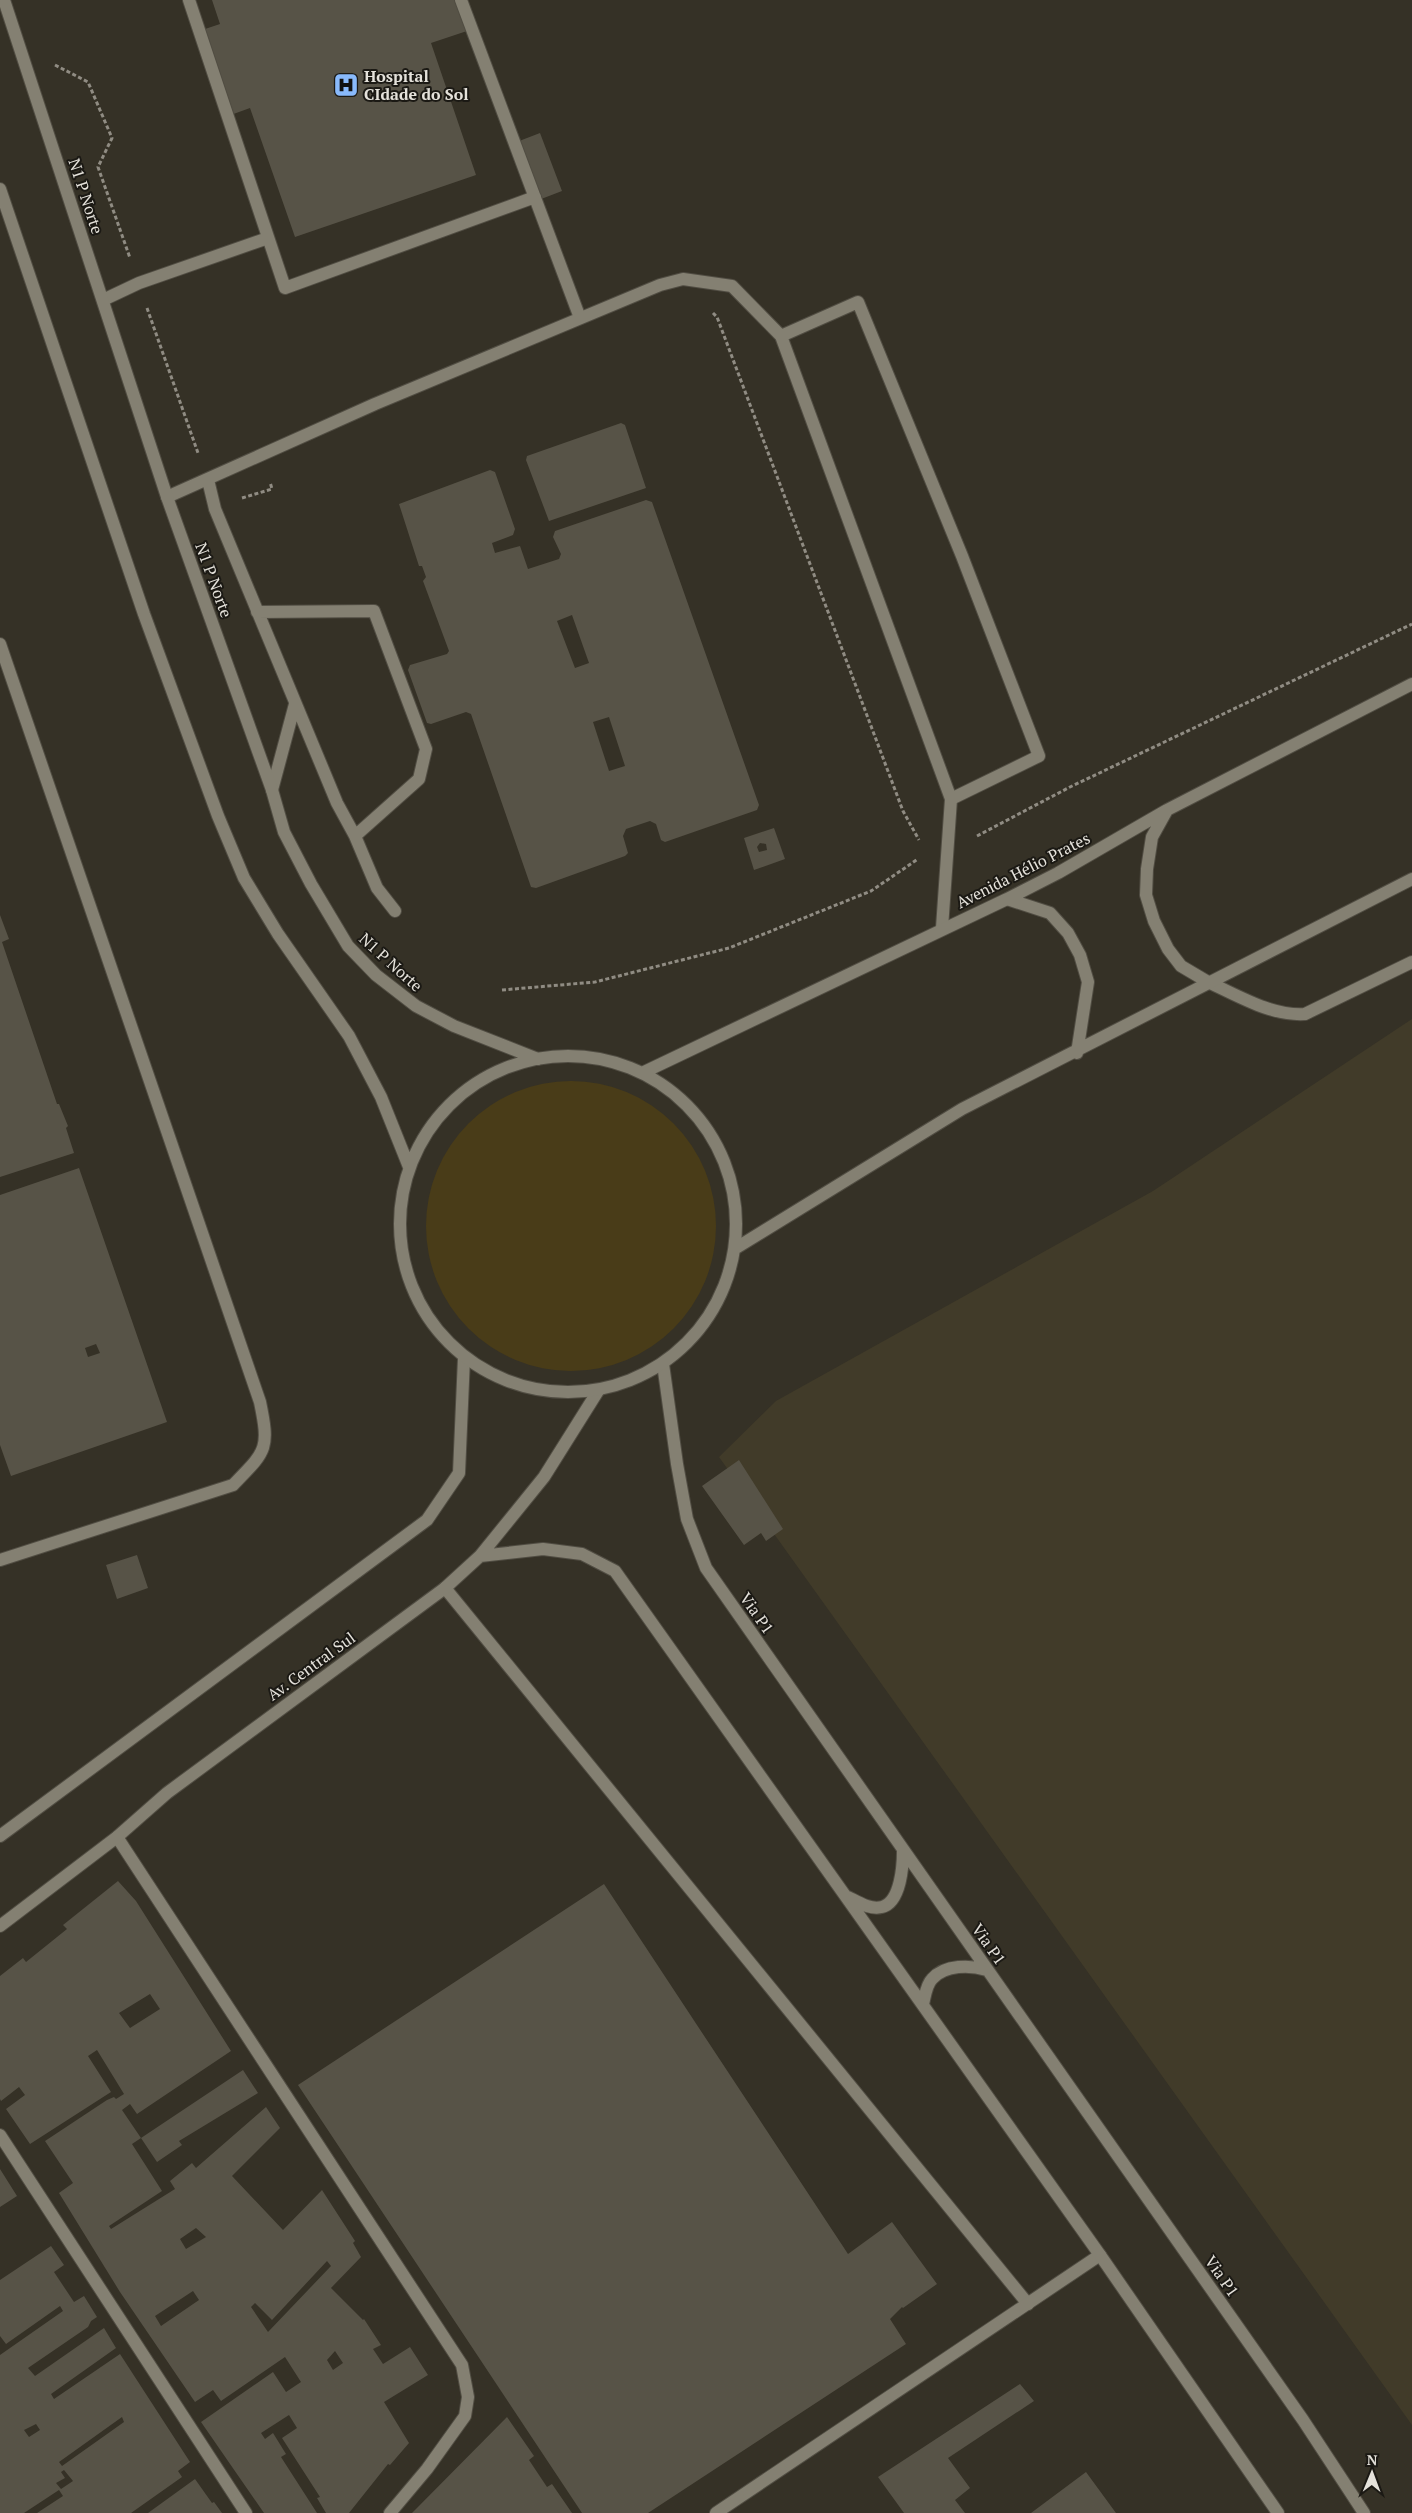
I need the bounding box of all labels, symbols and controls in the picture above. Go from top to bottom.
place label: Hospital CIdade do Sol [364,65,469,105]
hospital icon: Hospital CIdade do Sol [333,72,359,98]
street label: N1 P Norte [63,155,109,237]
street label: N1 P Norte [190,539,238,621]
street label: Avenida Hélio Prates [952,827,1094,913]
street label: N1 P Norte [355,928,427,996]
street label: Via P1 [735,1588,779,1638]
street label: Av. Central Sul [263,1626,360,1705]
street label: Via P1 [967,1919,1011,1969]
street label: Via P1 [1200,2251,1244,2301]
north arrow [1347,2448,1397,2498]
text: N [1367,2450,1378,2469]

